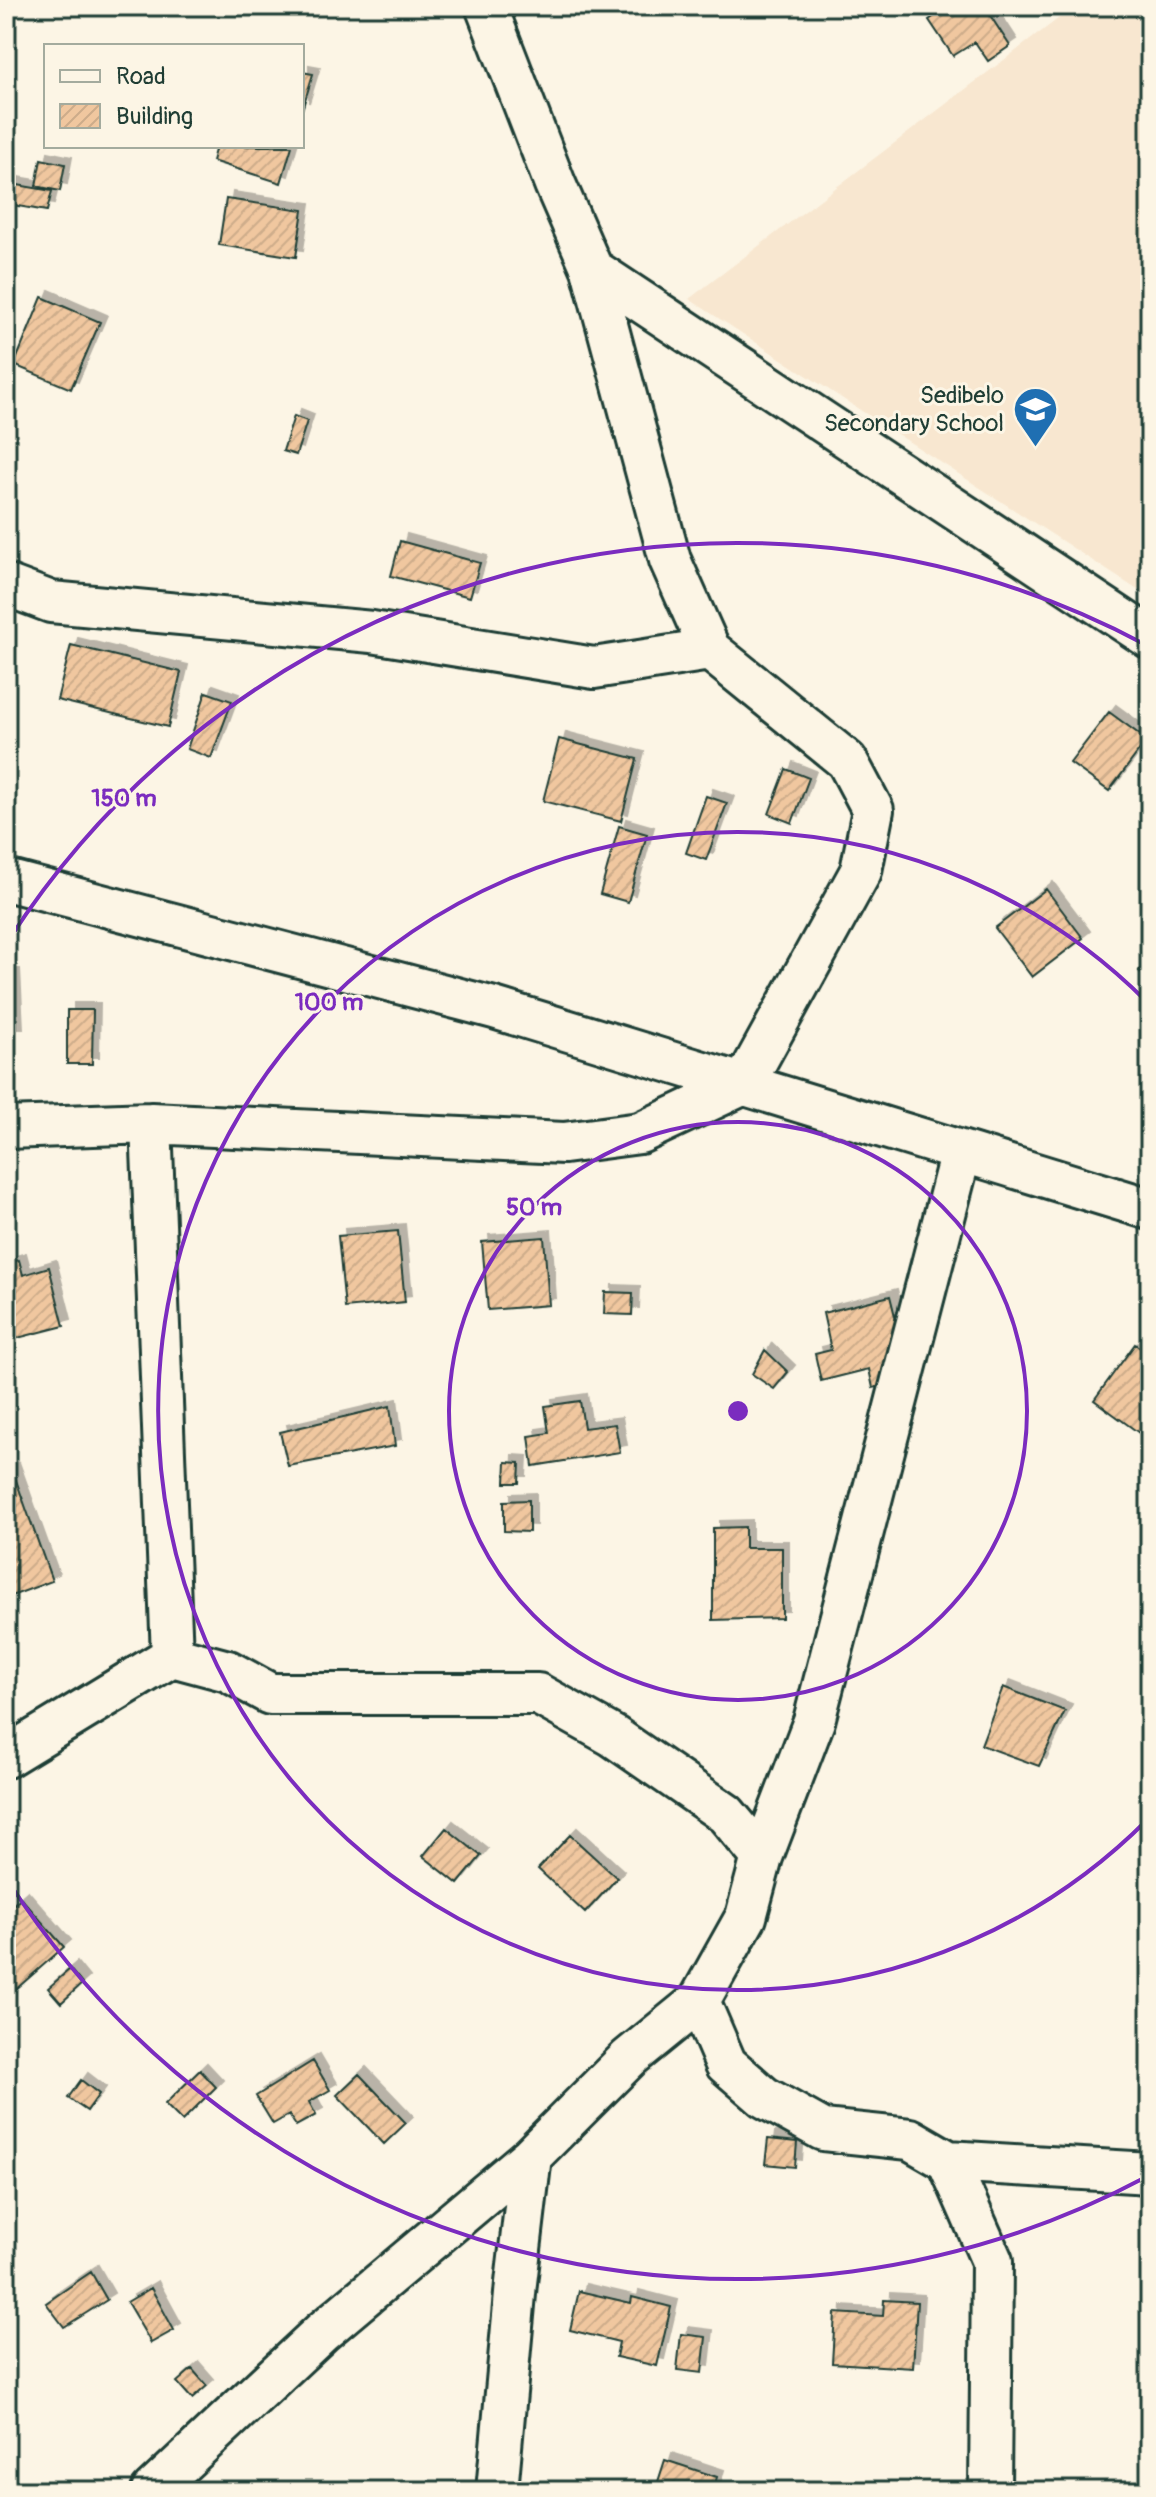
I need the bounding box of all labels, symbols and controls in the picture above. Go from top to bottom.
legend [44,44,304,148]
text: Road [116,62,166,91]
text: Building [116,102,193,131]
place label: Sedibelo Secondary School [824,381,1004,438]
school or university icon: Sedibelo Secondary School [1011,385,1059,448]
text: 150 m [91,784,157,813]
text: 100 m [295,988,363,1017]
text: 50 m [506,1193,562,1222]
centre of rings [724,1397,752,1425]

